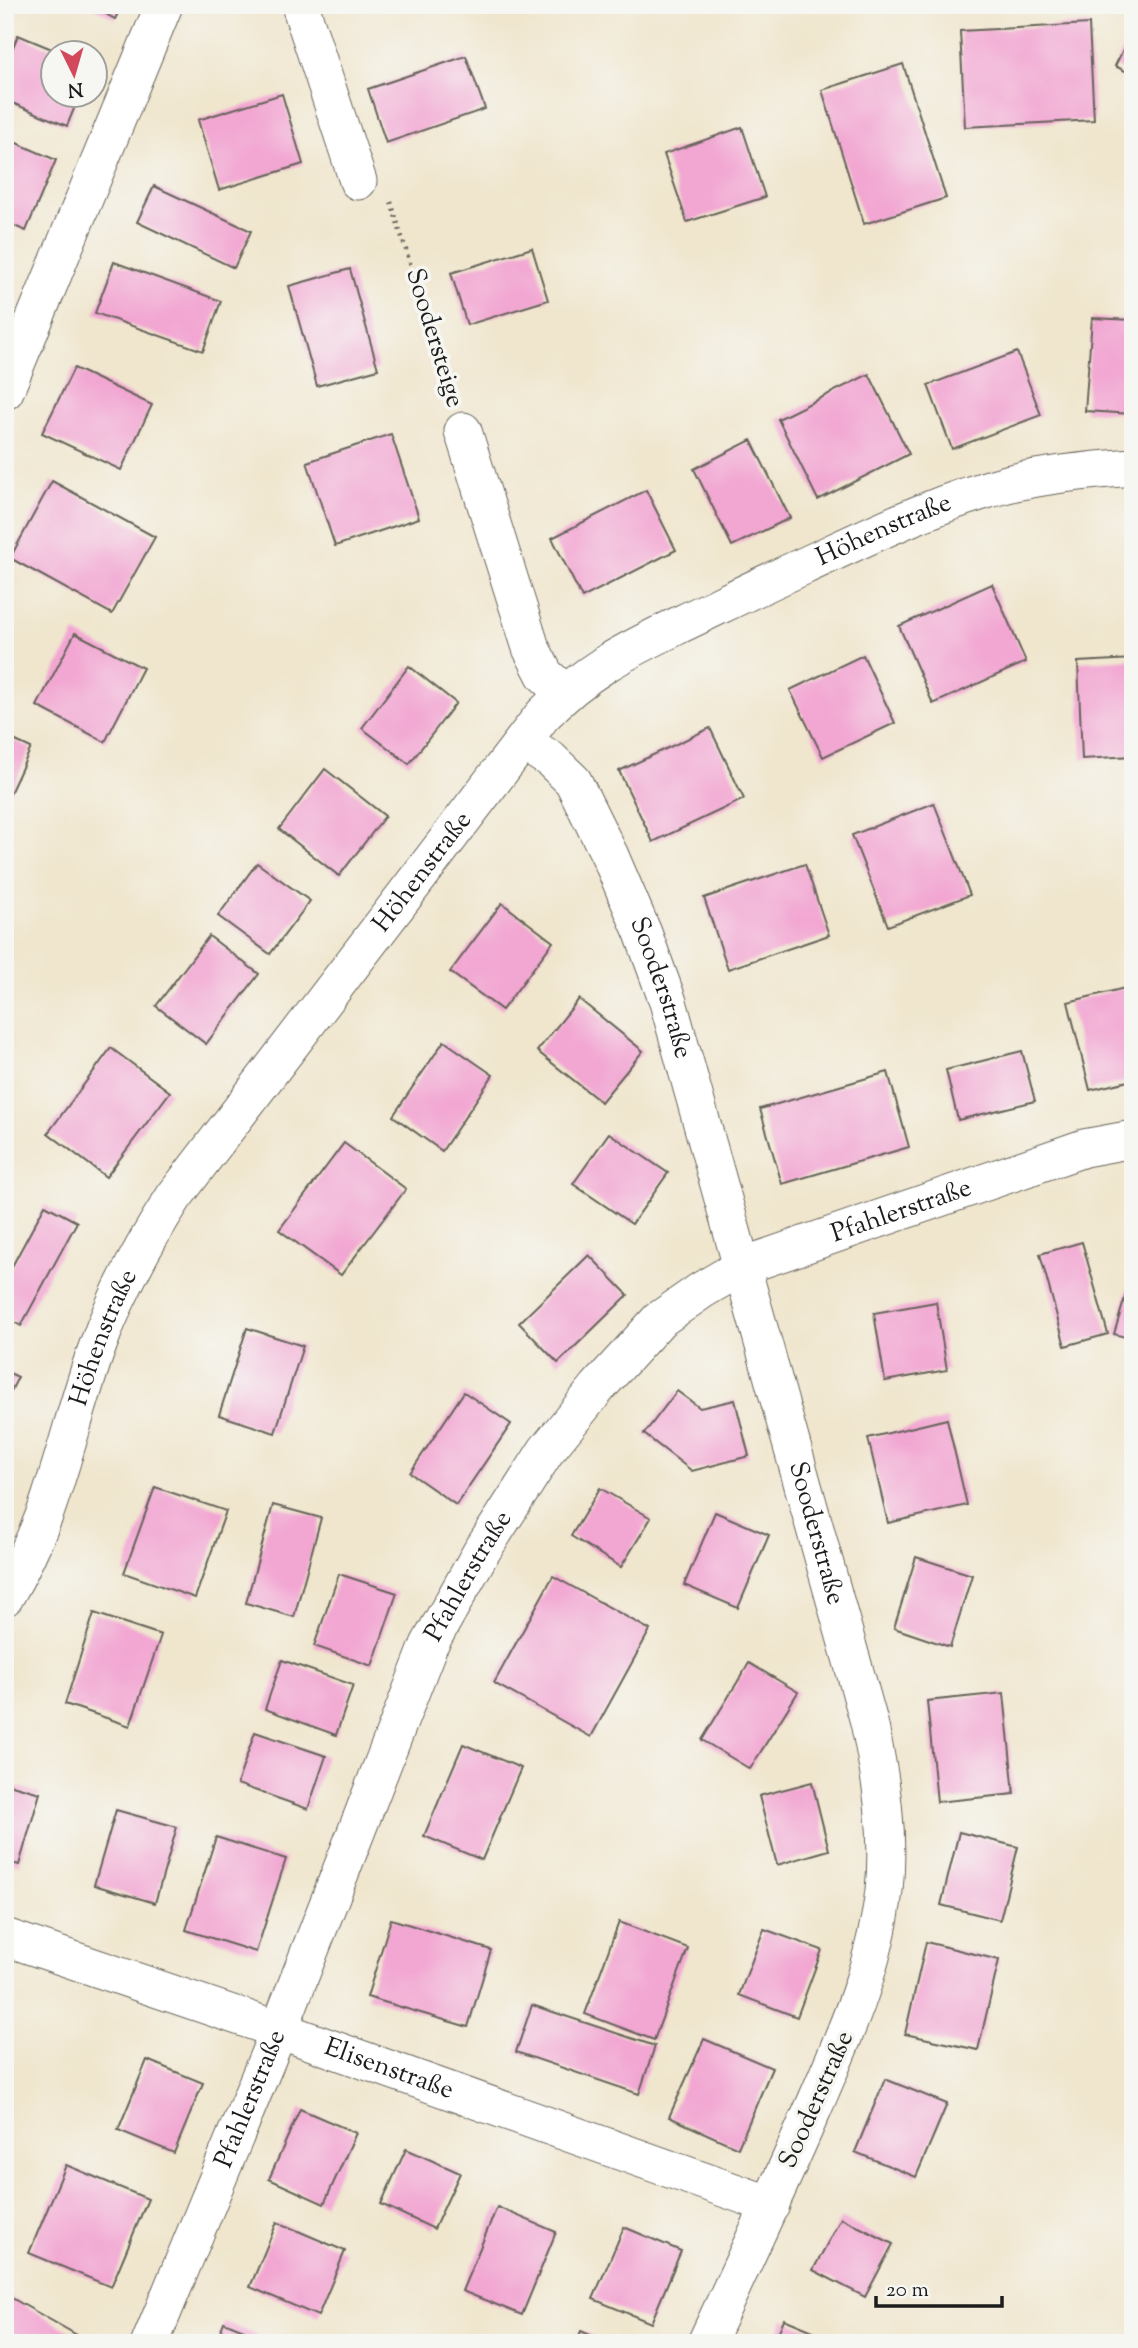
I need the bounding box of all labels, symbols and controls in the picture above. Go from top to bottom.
north arrow [38,38,108,108]
text: N [67,74,84,103]
street label: Soodersteige [395,264,473,412]
street label: Höhenstraße [810,485,957,576]
street label: Höhenstraße [364,804,481,941]
street label: Sooderstraße [620,911,701,1063]
street label: Pfahlerstraße [826,1170,977,1253]
street label: Höhenstraße [61,1263,147,1411]
street label: Sooderstraße [779,1457,854,1609]
street label: Pfahlerstraße [416,1504,521,1649]
street label: Pfahlerstraße [206,2024,296,2174]
street label: Sooderstraße [770,2025,864,2175]
street label: Elisenstraße [319,2029,459,2109]
scale bar [876,2264,1002,2308]
text: 20 m [886,2276,929,2306]

